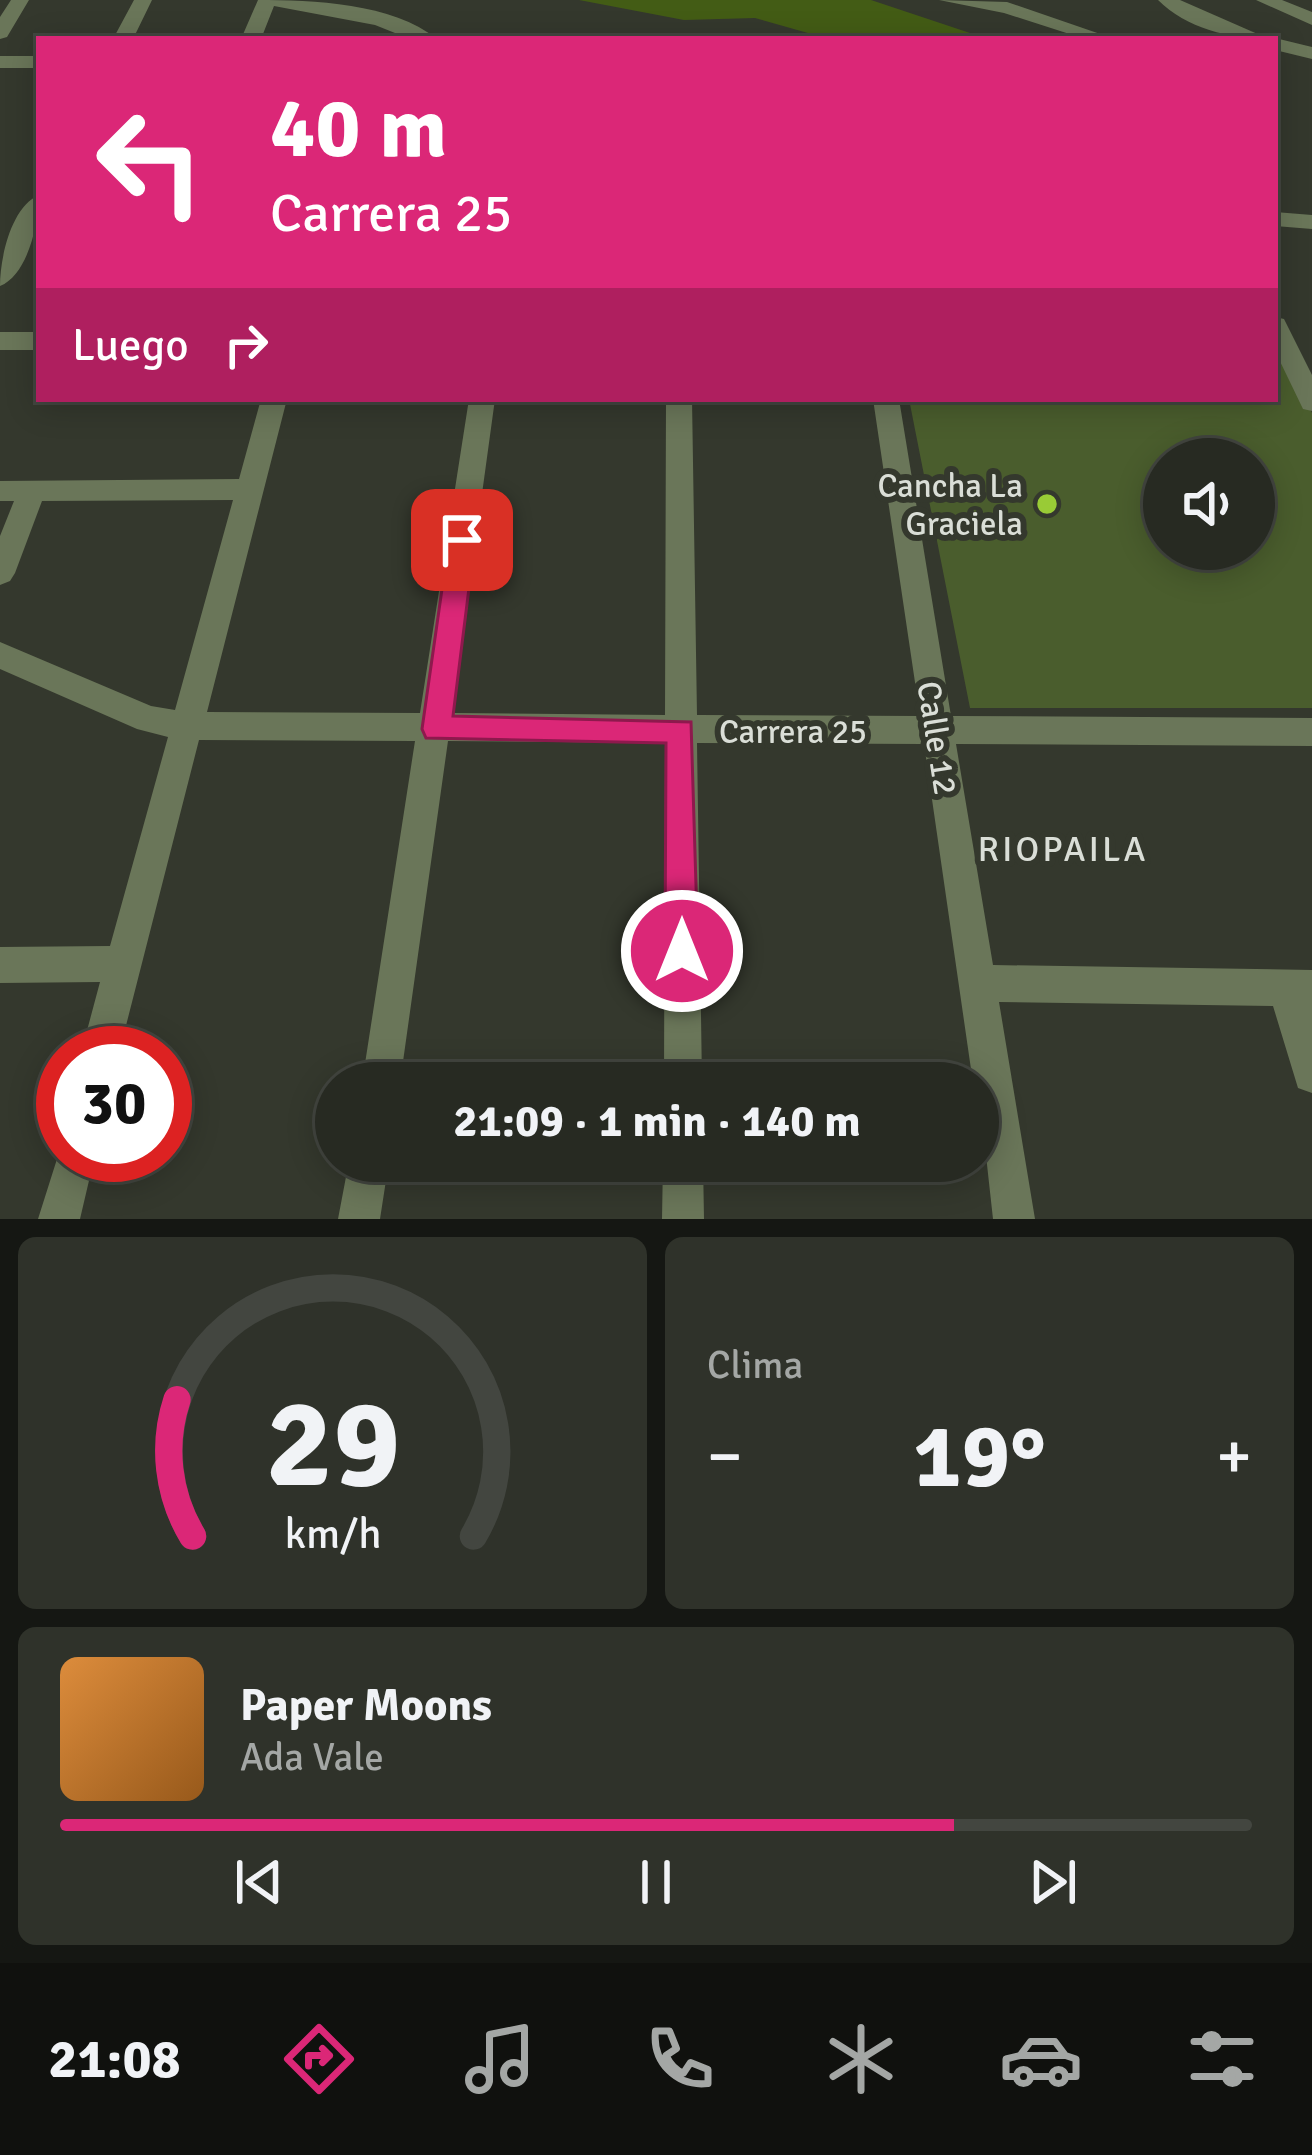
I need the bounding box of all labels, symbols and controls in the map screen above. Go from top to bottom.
text: 40 m [270,77,447,181]
icon: left [72,84,228,240]
text: Carrera 25 [270,180,512,247]
icon: right [213,312,279,378]
text: Luego [72,318,189,373]
map controls [1143,438,1275,570]
button: sound [1143,438,1275,570]
place label: Cancha La Graciela [877,466,1023,545]
pin [411,489,513,591]
marker: Cancha La Graciela [1034,491,1060,517]
icon: arrive [429,507,495,573]
street label: Calle 12 [907,678,966,798]
street label: Carrera 25 [719,712,867,753]
district label: RIOPAILA [977,827,1149,872]
position arrow [619,888,745,1014]
speed limit sign: 30 [36,1026,192,1182]
text: 21:09 · 1 min · 140 m [453,1094,861,1149]
text: Clima [707,1341,803,1389]
text: 29 [265,1368,400,1521]
text: 19° [913,1401,1046,1512]
text: − [707,1416,743,1497]
text: + [1216,1416,1252,1497]
text: km/h [284,1508,381,1561]
text: Paper Moons [240,1678,492,1733]
text: Ada Vale [240,1733,384,1781]
icon: previous [226,1849,292,1915]
icon: pause [623,1849,689,1915]
icon: next [1020,1849,1086,1915]
icon: directions [277,2017,361,2101]
icon: music [458,2017,542,2101]
icon: phone [638,2017,722,2101]
icon: climate [819,2017,903,2101]
icon: car [999,2017,1083,2101]
icon: filters [1180,2017,1264,2101]
text: 21:08 [48,2026,181,2093]

